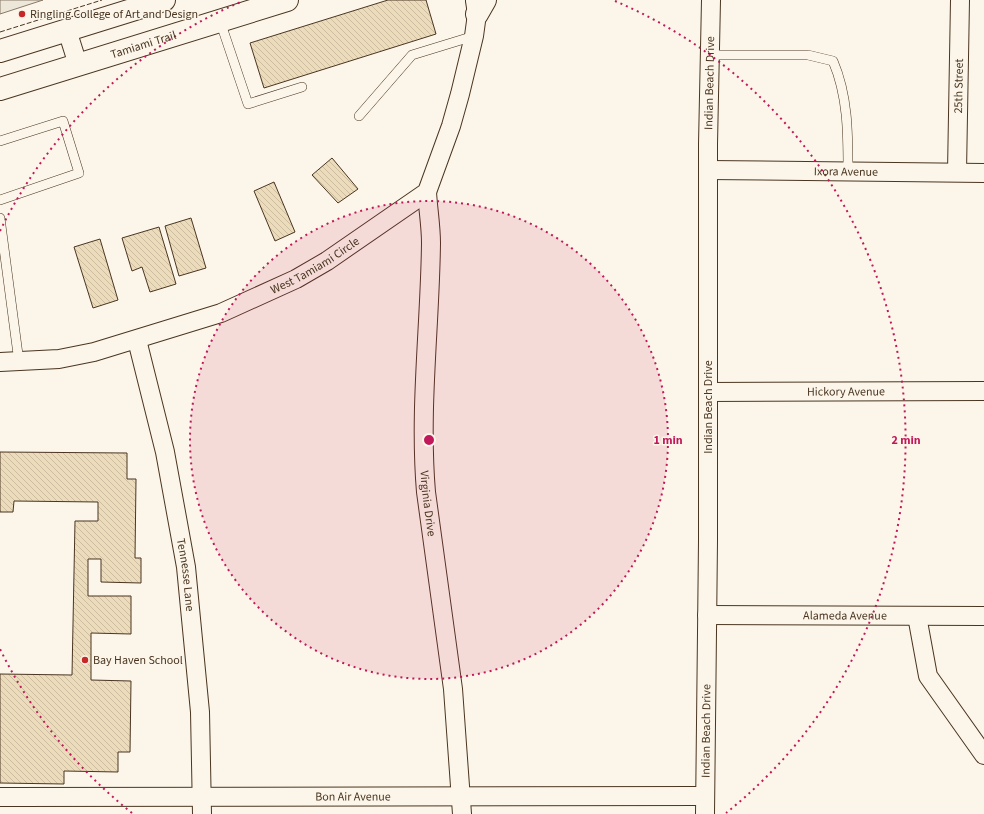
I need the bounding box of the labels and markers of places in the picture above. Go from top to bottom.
place label: Ringling College of Art and Design [30,6,198,23]
marker: Ringling College of Art and Design [17,9,27,19]
centre of rings [422,433,436,447]
place label: Bay Haven School [93,652,183,669]
marker: Bay Haven School [80,655,90,665]

